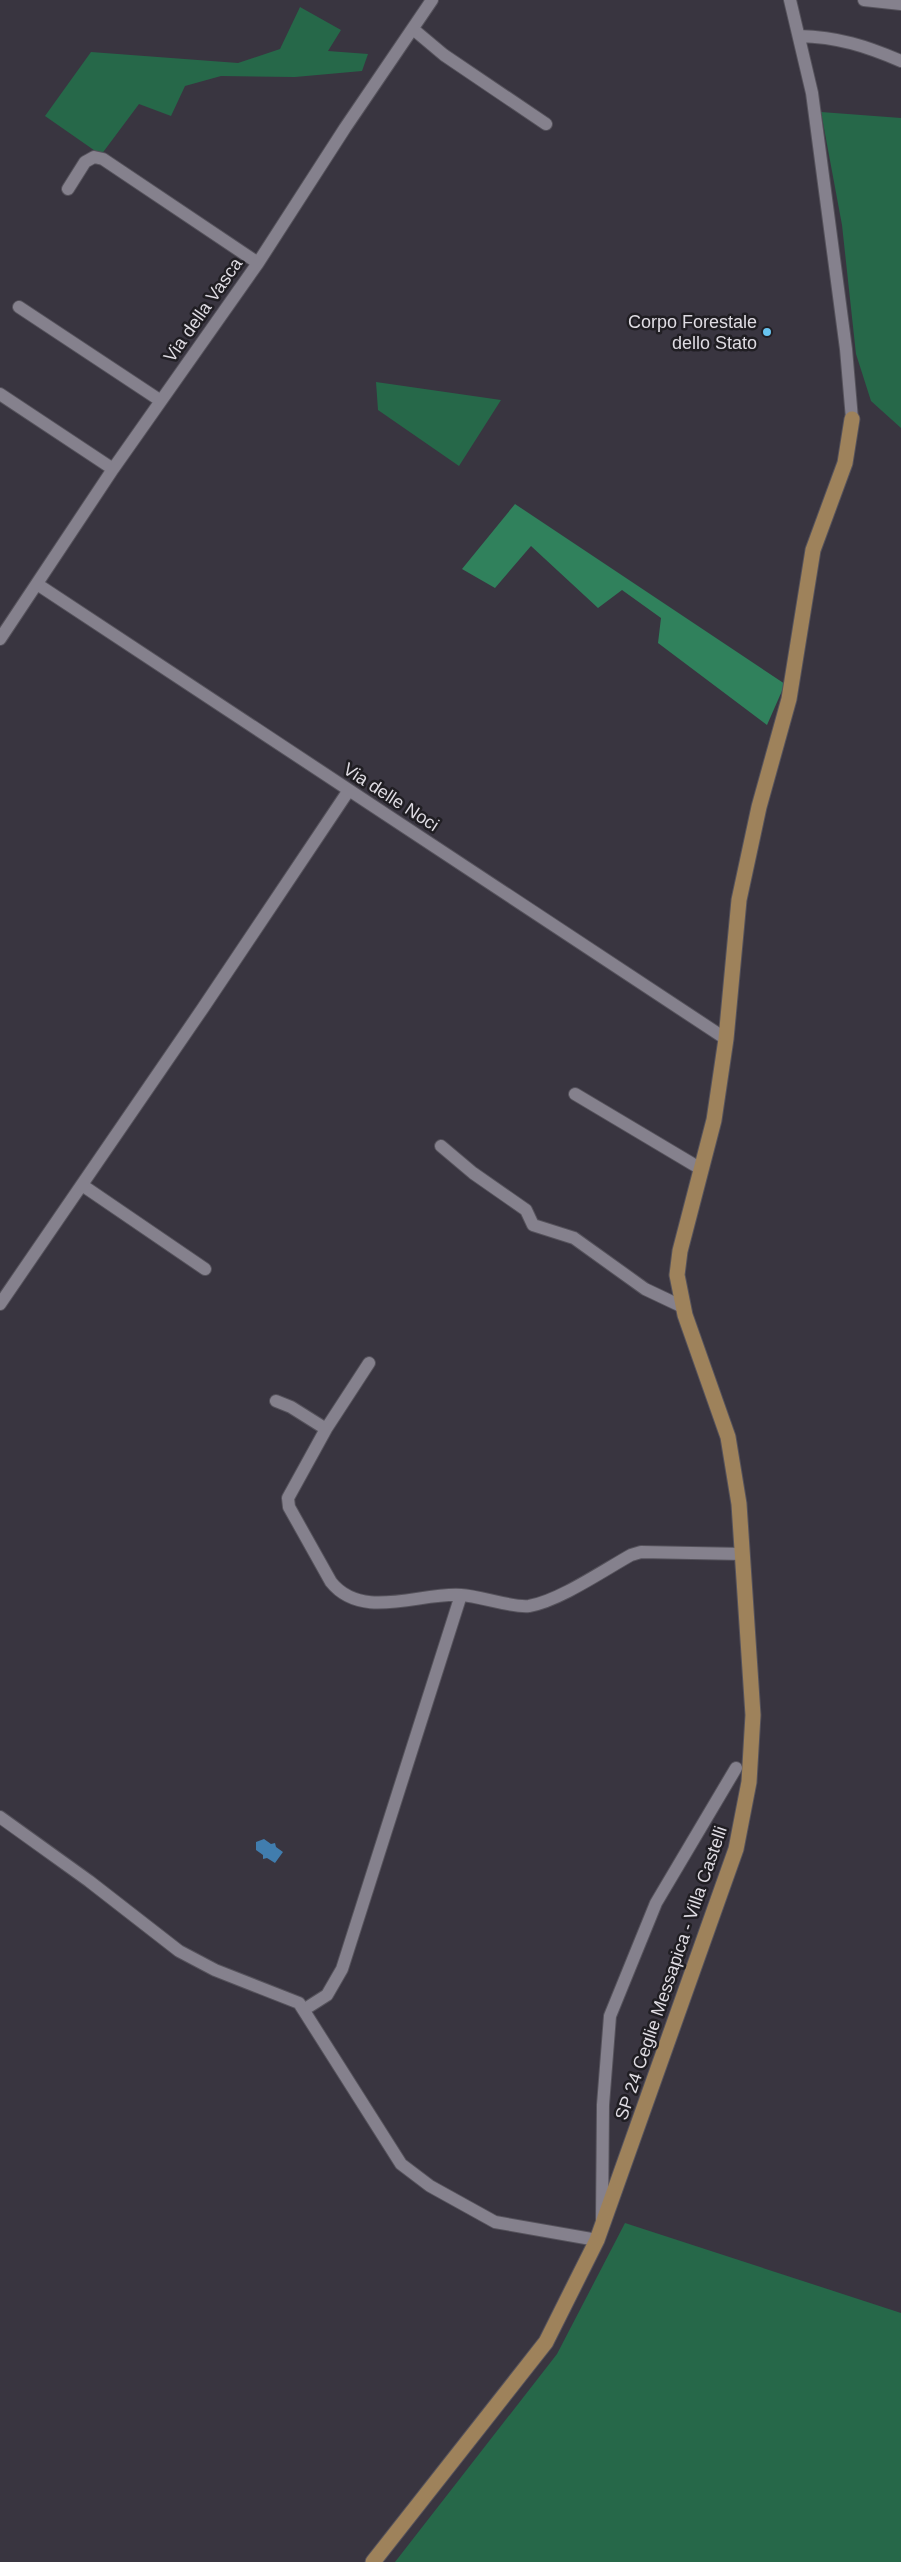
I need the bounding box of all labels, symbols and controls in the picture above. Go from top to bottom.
street label: Via della Vasca [160,253,247,366]
place label: Corpo Forestale dello Stato [628,312,757,353]
marker: Corpo Forestale dello Stato [761,326,773,338]
street label: Via delle Noci [340,759,442,835]
street label: SP 24 Ceglie Messapica - Villa Castelli [611,1823,731,2123]

